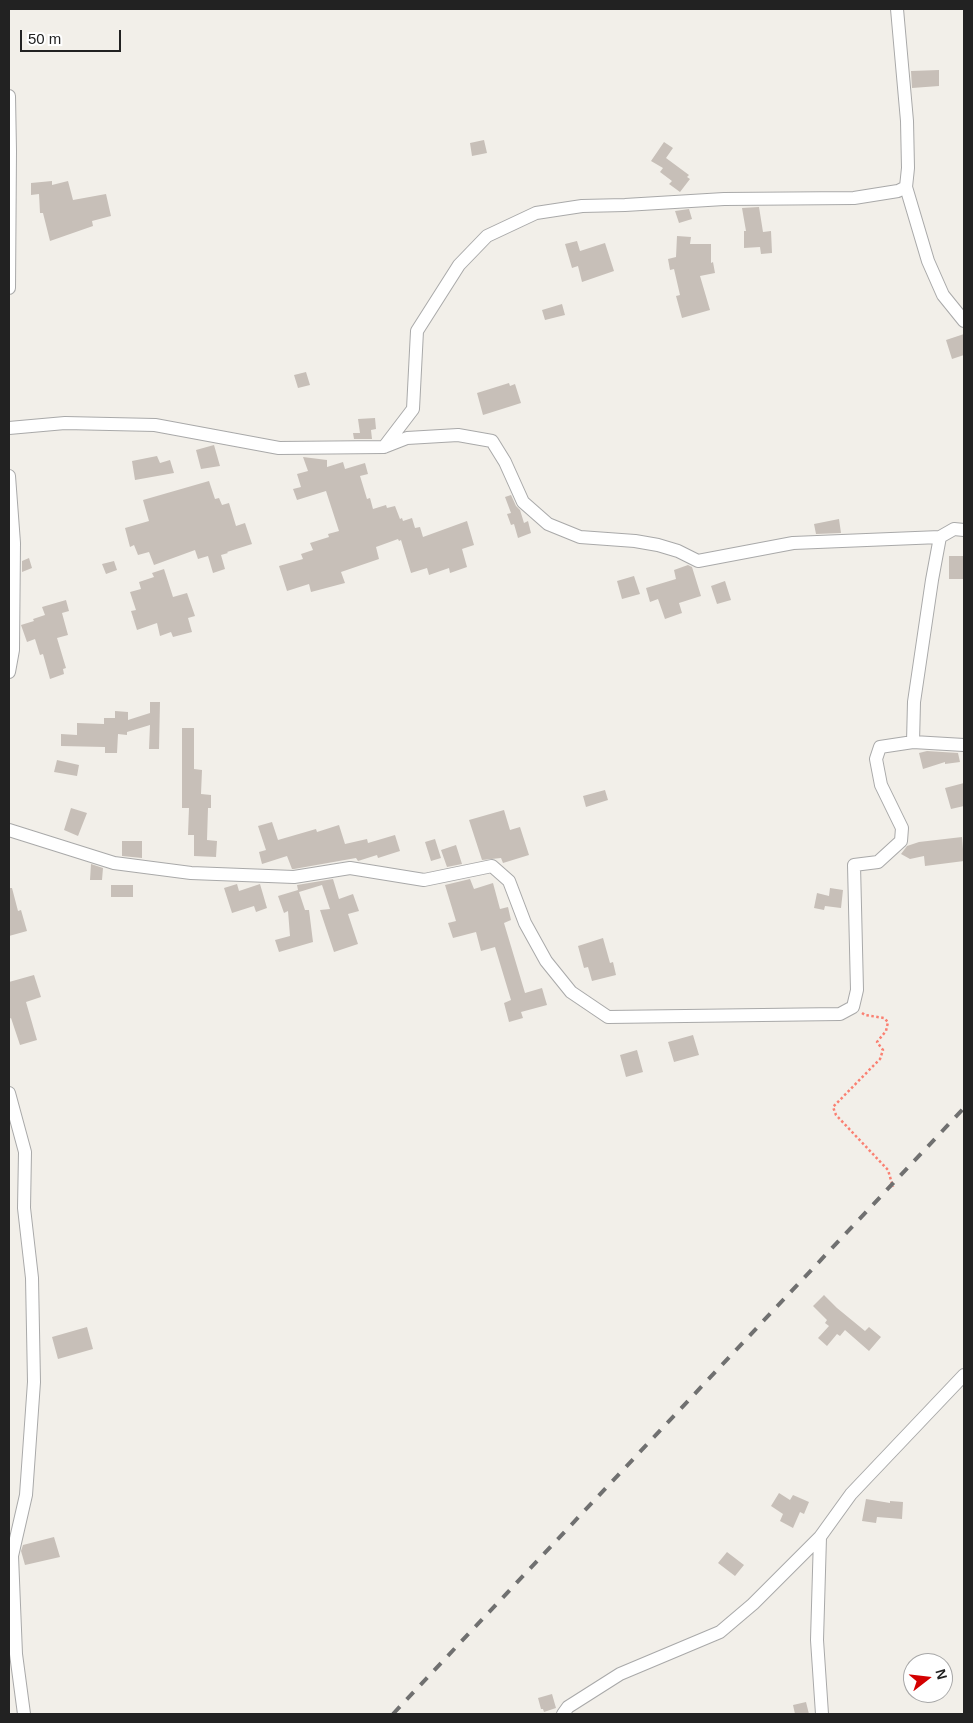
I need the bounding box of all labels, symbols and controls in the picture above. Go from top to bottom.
scale bar [22,20,124,52]
text: 50 m [28,30,61,47]
north arrow [903,1653,953,1703]
text: N [932,1667,951,1681]

